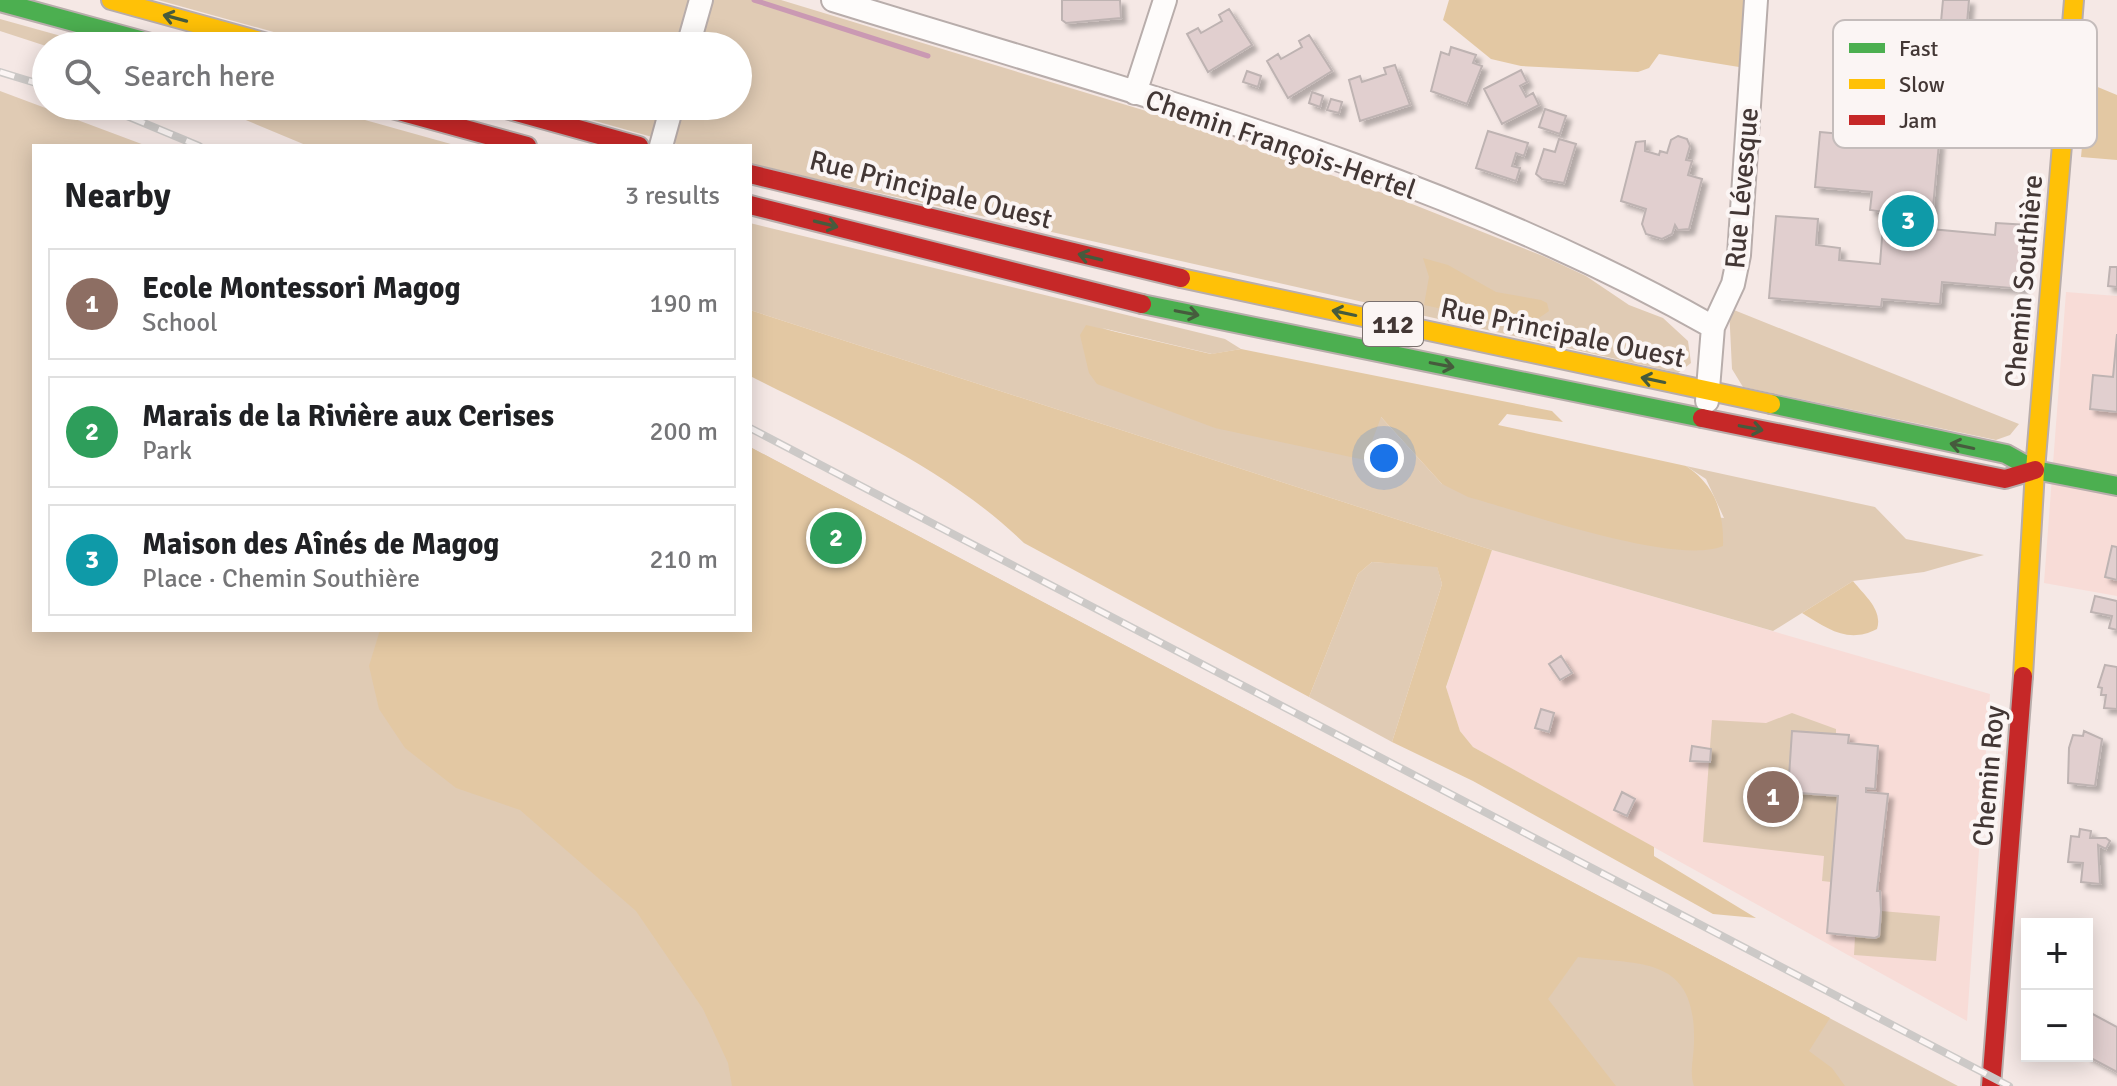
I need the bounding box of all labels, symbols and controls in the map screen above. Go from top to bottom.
one-way arrow [163,9,189,24]
legend [1833,20,2097,148]
search box [32,32,752,120]
text: Fast [1899,35,1939,62]
icon: search [60,54,104,98]
text: Search here [124,58,275,95]
text: Slow [1899,71,1945,98]
street label: Chemin François-Hertel [1141,83,1420,207]
street label: Rue Lévesque [1718,106,1766,270]
text: Jam [1899,107,1937,134]
street label: Rue Principale Ouest [806,143,1056,237]
street label: Chemin Southière [1998,173,2050,389]
text: Nearby [64,175,171,217]
text: 3 results [625,180,720,212]
pin: 3 [1882,191,1934,251]
one-way arrow [812,217,838,232]
one-way arrow [1078,248,1103,263]
text: Ecole Montessori Magog [142,270,461,307]
text: 1 [85,288,99,320]
text: 190 m [649,288,718,320]
street label: Rue Principale Ouest [1438,290,1688,375]
road number: 112 [1363,302,1423,346]
one-way arrow [1331,305,1357,320]
text: School [142,307,218,339]
one-way arrow [1173,307,1199,322]
one-way arrow [1428,358,1454,373]
one-way arrow [1640,372,1666,387]
text: Marais de la Rivière aux Cerises [142,398,554,435]
text: 2 [85,416,99,448]
text: 200 m [649,416,718,448]
one-way arrow [1738,421,1764,436]
text: Park [142,435,192,467]
your location [1364,438,1404,478]
one-way arrow [1949,438,1975,453]
pin: 2 [810,508,862,568]
text: Maison des Aînés de Magog [142,526,499,563]
text: 3 [85,544,99,576]
text: 210 m [649,544,718,576]
text: Place · Chemin Southière [142,563,420,595]
street label: Chemin Roy [1966,704,2012,848]
pin: 1 [1747,767,1799,827]
map controls [2021,918,2093,1062]
button: + [2021,918,2093,990]
button: − [2021,990,2093,1062]

